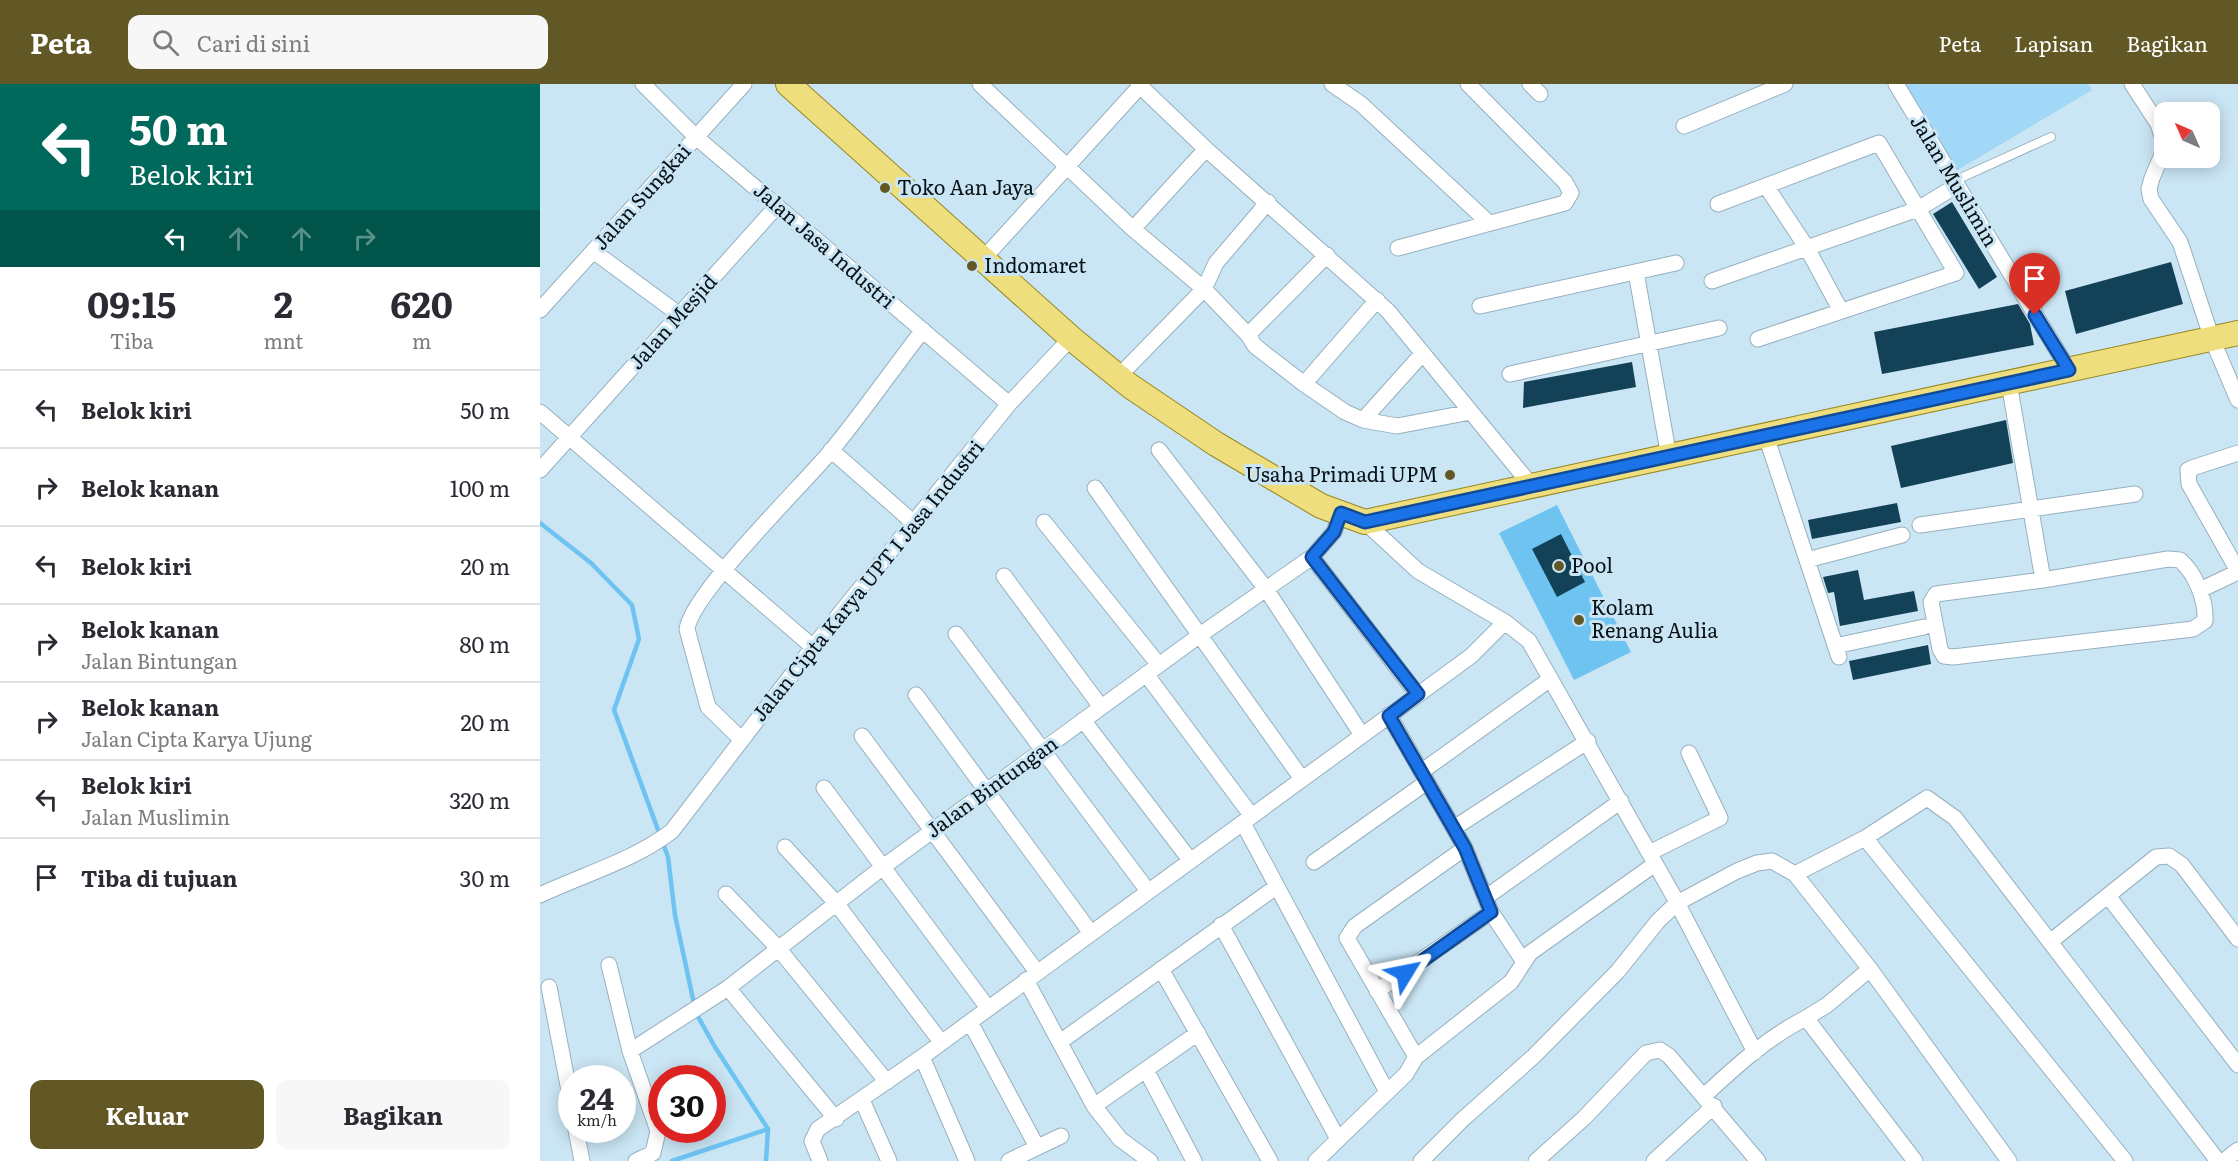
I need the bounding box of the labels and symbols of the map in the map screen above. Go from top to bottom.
north arrow [2154,102,2220,168]
street label: Jalan Muslimin [1904,108,2007,252]
street label: Jalan Sungkai [585,136,697,255]
place label: Toko Aan Jaya [897,171,1034,201]
street label: Jalan Jasa Industri [748,174,903,315]
marker: Toko Aan Jaya [878,181,892,195]
place label: Indomaret [984,249,1086,279]
pin [2009,253,2060,315]
marker: Indomaret [965,259,979,273]
street label: Jalan Mesjid [620,266,723,375]
street label: Jalan Cipta Karya UPT I Jasa Industri [743,432,990,727]
place label: Usaha Primadi UPM [1245,458,1438,488]
marker: Usaha Primadi UPM [1443,468,1457,482]
place label: Pool [1571,549,1613,579]
marker: Pool [1552,559,1566,573]
place label: Kolam Renang Aulia [1591,591,1718,644]
marker: Kolam Renang Aulia [1572,613,1586,627]
street label: Jalan Bintungan [919,727,1063,844]
position arrow [1373,941,1437,1005]
speed limit sign: 30 [648,1065,726,1143]

